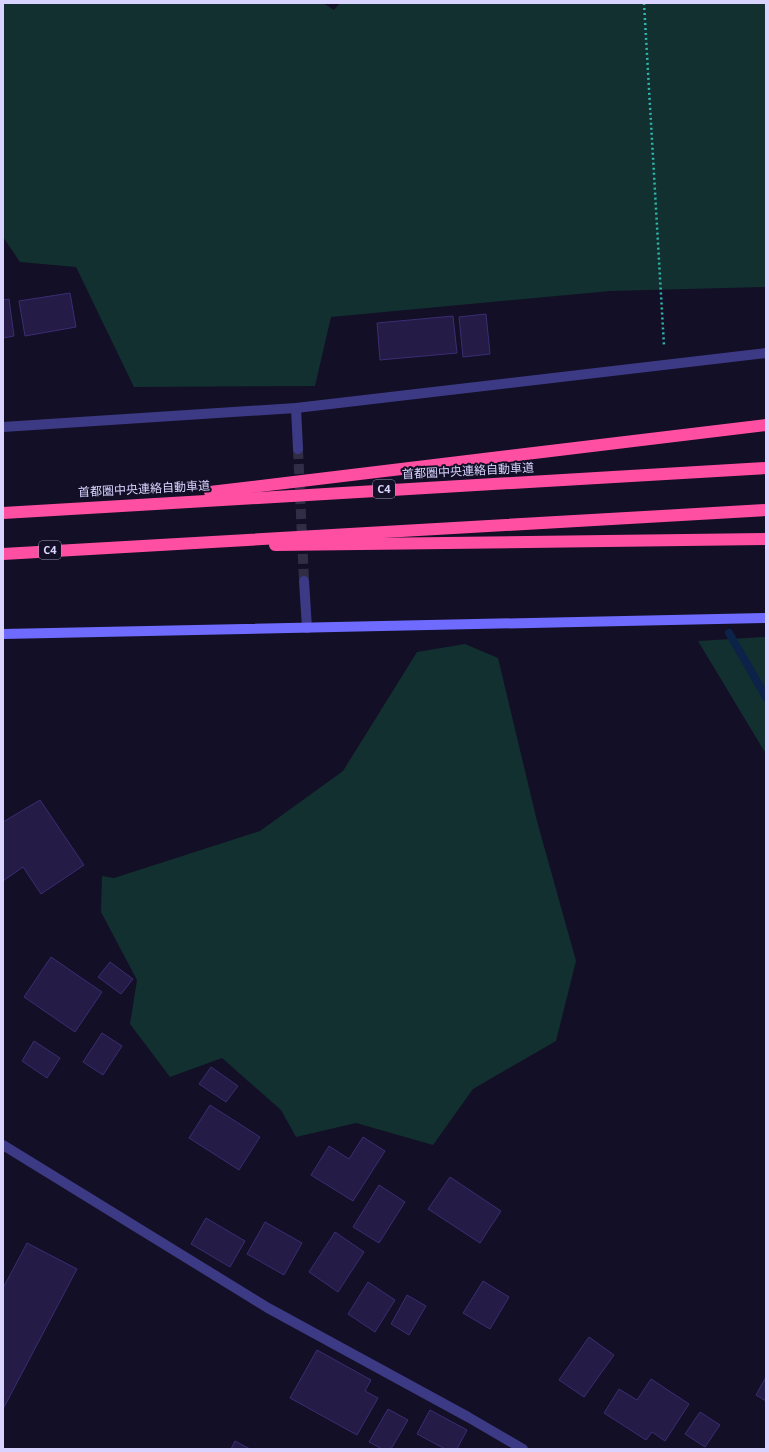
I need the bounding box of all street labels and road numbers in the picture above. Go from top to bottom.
street label: 首都圏中央連絡自動車道 [402,459,534,482]
street label: 首都圏中央連絡自動車道 [78,477,210,500]
road number: C4 [373,480,395,498]
road number: C4 [39,541,61,559]

